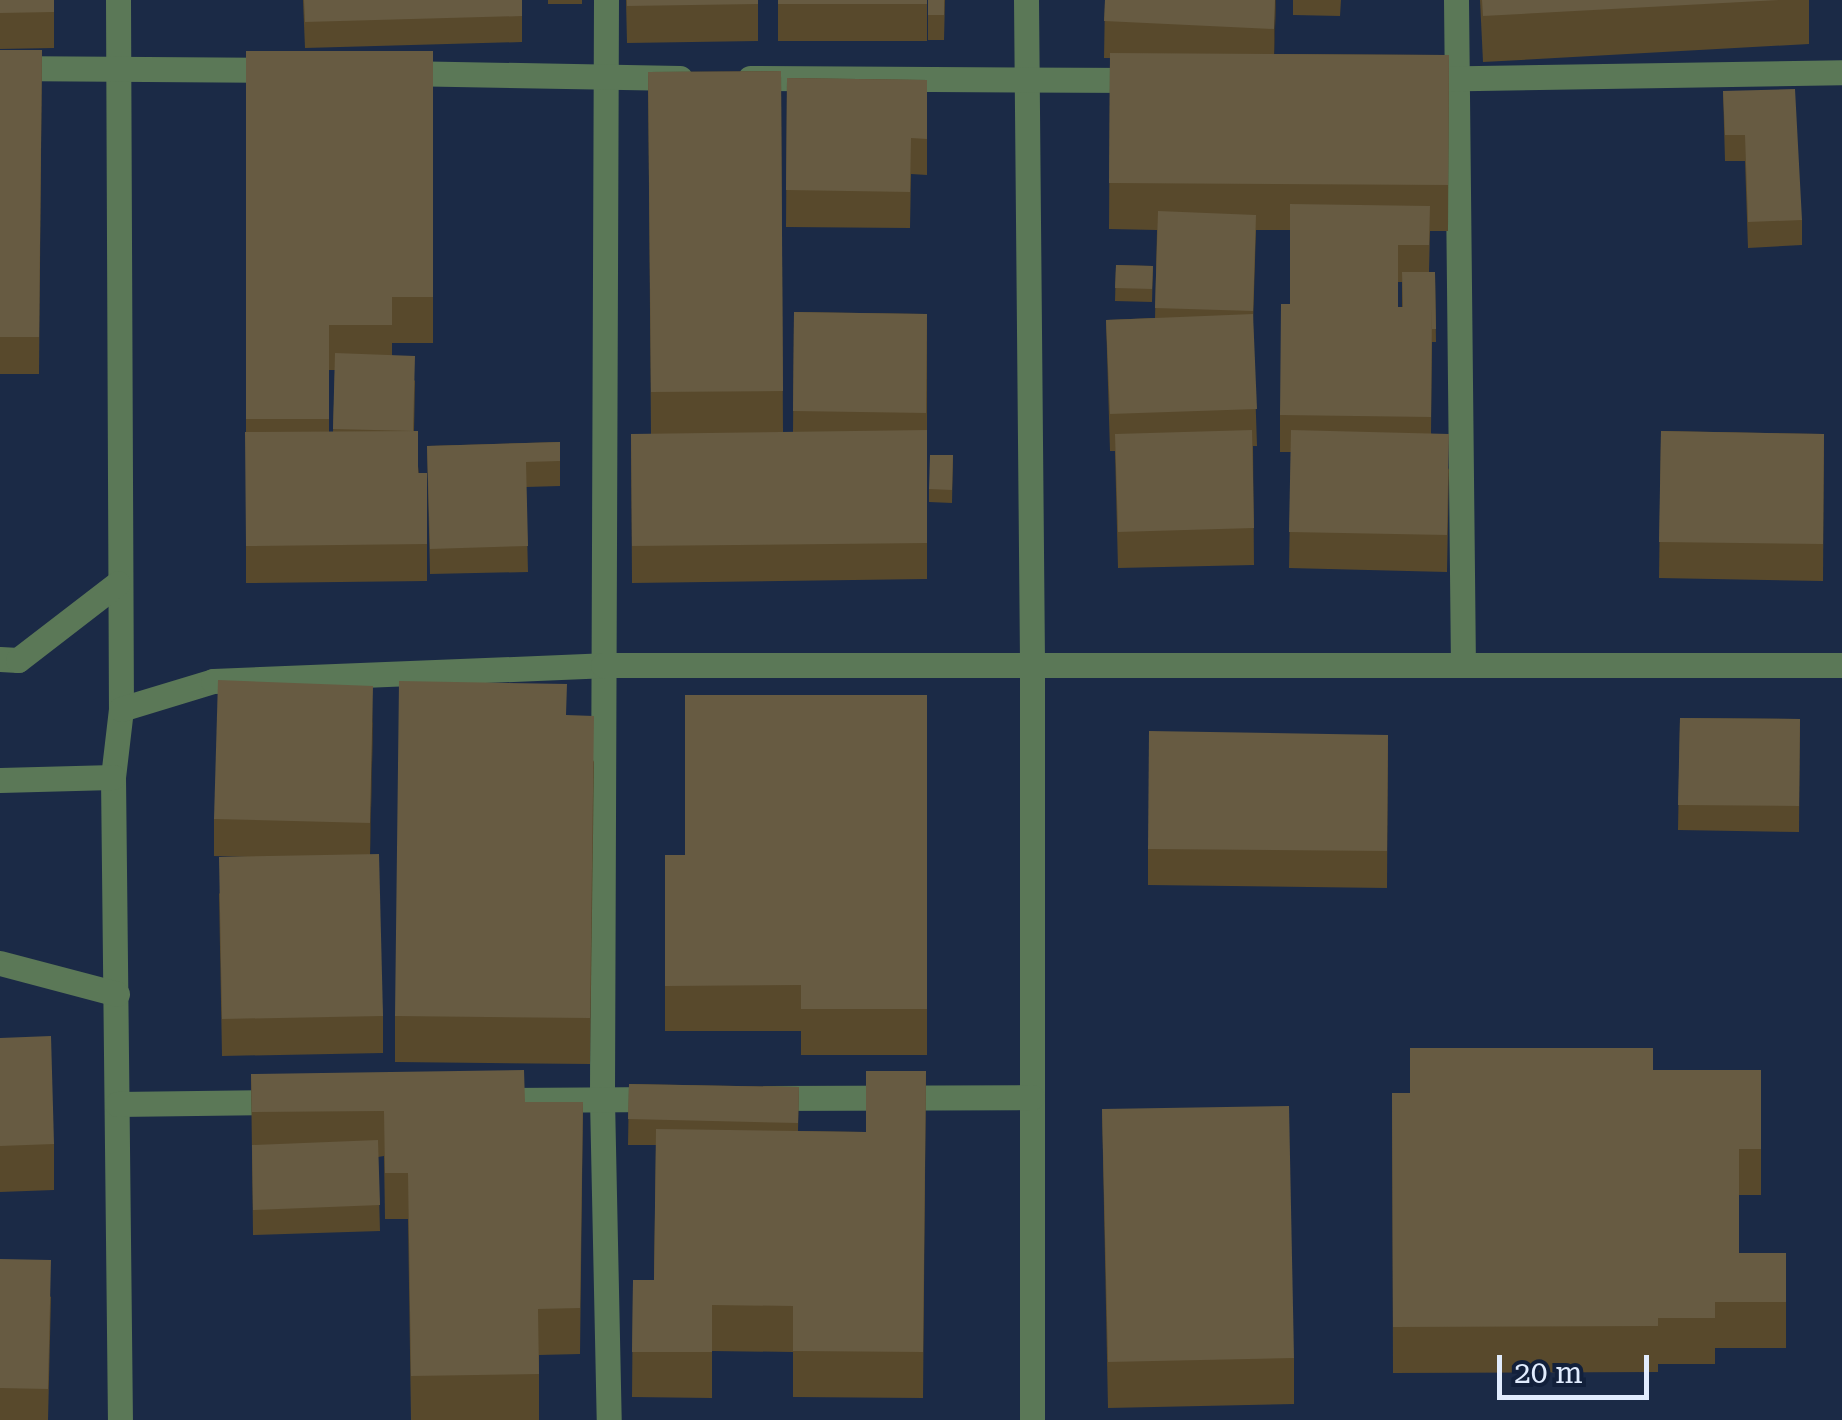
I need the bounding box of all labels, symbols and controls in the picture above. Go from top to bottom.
scale bar [1502,1335,1654,1397]
text: 20 m [1514,1355,1583,1390]

